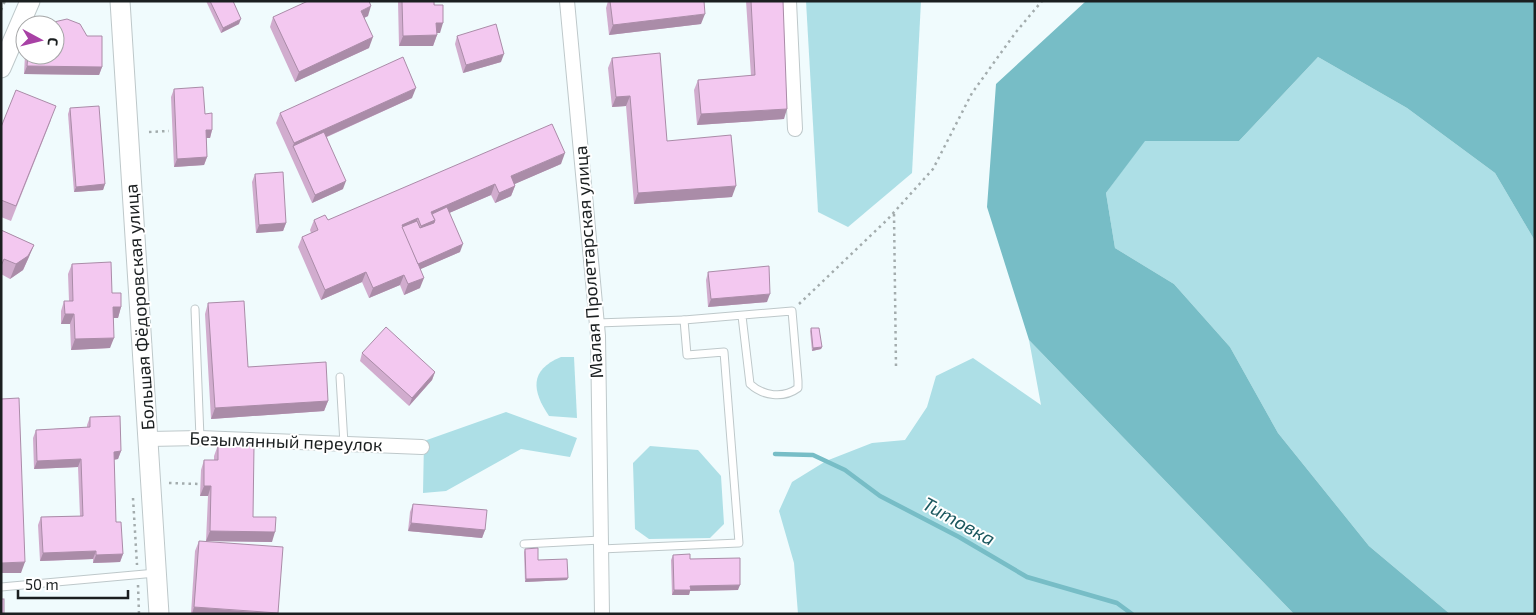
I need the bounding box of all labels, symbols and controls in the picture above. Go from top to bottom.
north arrow [15,15,65,65]
text: С [44,37,62,47]
street label: Малая Пролетарская улица [569,145,607,379]
street label: Большая Фёдоровская улица [119,183,159,431]
street label: Безымянный переулок [189,427,383,455]
water label: Титовка [919,491,999,550]
scale bar [18,568,128,600]
text: 50 m [25,575,59,593]

